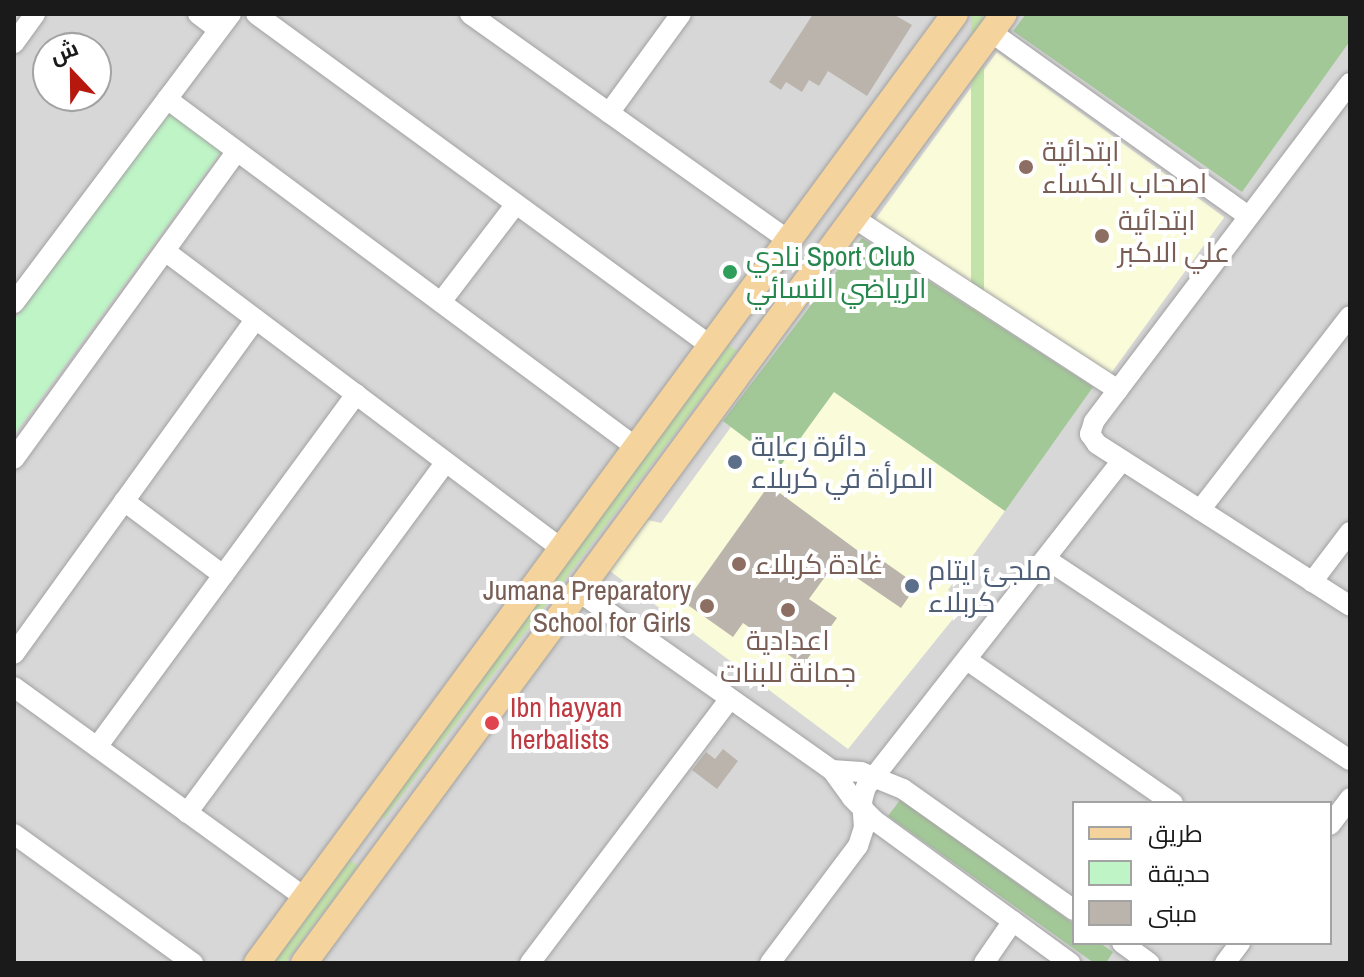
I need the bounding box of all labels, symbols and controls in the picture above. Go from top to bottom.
north arrow [32,32,112,112]
text: ش [45,32,82,71]
place label: ابتدائية اصحاب الكساء [1042,134,1207,200]
marker: ابتدائية اصحاب الكساء [1017,158,1035,176]
place label: ابتدائية علي الاكبر [1118,203,1230,269]
marker: ابتدائية علي الاكبر [1093,227,1111,245]
place label: نادي Sport Club الرياضي النسائي [746,239,927,305]
marker: نادي Sport Club الرياضي النسائي [721,263,739,281]
place label: دائرة رعاية المرأة في كربلاء [751,429,934,495]
marker: دائرة رعاية المرأة في كربلاء [726,453,744,471]
place label: غادة كربلاء [755,547,883,581]
place label: ملجئ ايتام كربلاء [928,553,1052,619]
marker: غادة كربلاء [730,555,748,573]
place label: Jumana Preparatory School for Girls [483,573,691,639]
marker: ملجئ ايتام كربلاء [903,577,921,595]
marker: Jumana Preparatory School for Girls [698,597,716,615]
marker: اعدادية جمانة للبنات [779,601,797,619]
place label: اعدادية جمانة للبنات [720,623,856,689]
place label: Ibn hayyan herbalists [510,690,622,756]
marker: Ibn hayyan herbalists [481,712,503,734]
legend [1072,801,1332,945]
text: طريق [1148,817,1203,849]
text: حديقة [1148,857,1210,889]
text: مبنى [1148,897,1197,929]

